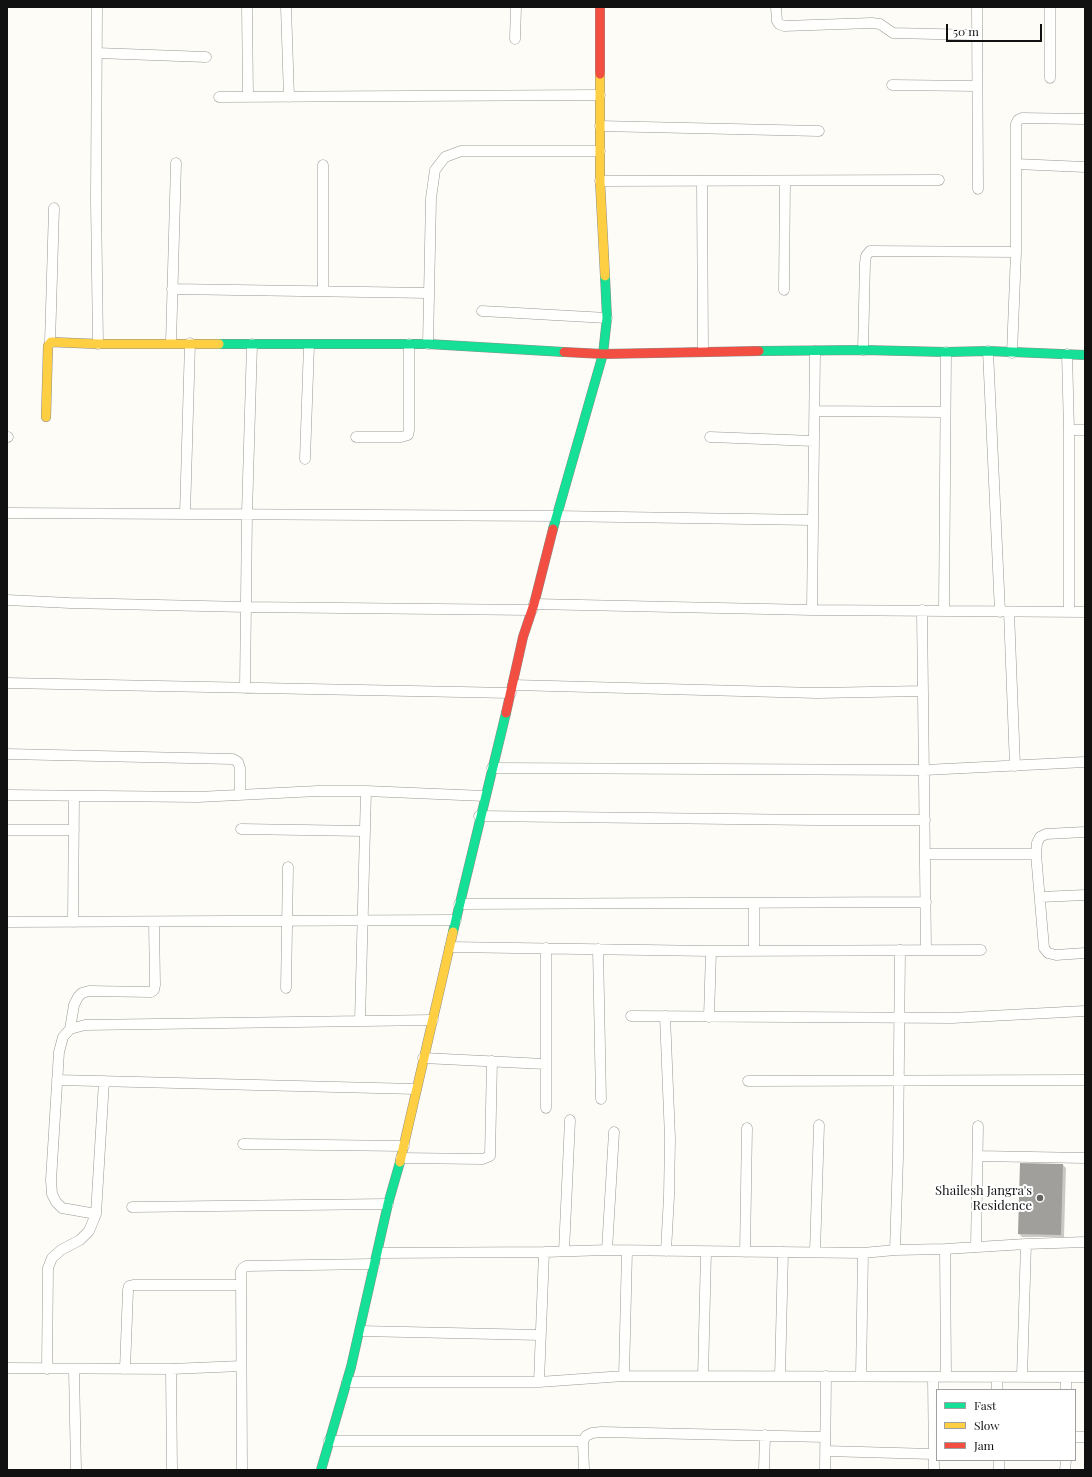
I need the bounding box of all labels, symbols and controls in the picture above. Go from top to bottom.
scale bar [948,16,1044,42]
text: 50 m [953,23,979,39]
place label: Shailesh Jangra's Residence [935,1183,1032,1214]
marker: Shailesh Jangra's Residence [1035,1193,1045,1203]
legend [936,1389,1076,1461]
text: Fast [974,1397,996,1413]
text: Slow [974,1417,1000,1433]
text: Jam [974,1437,994,1453]

